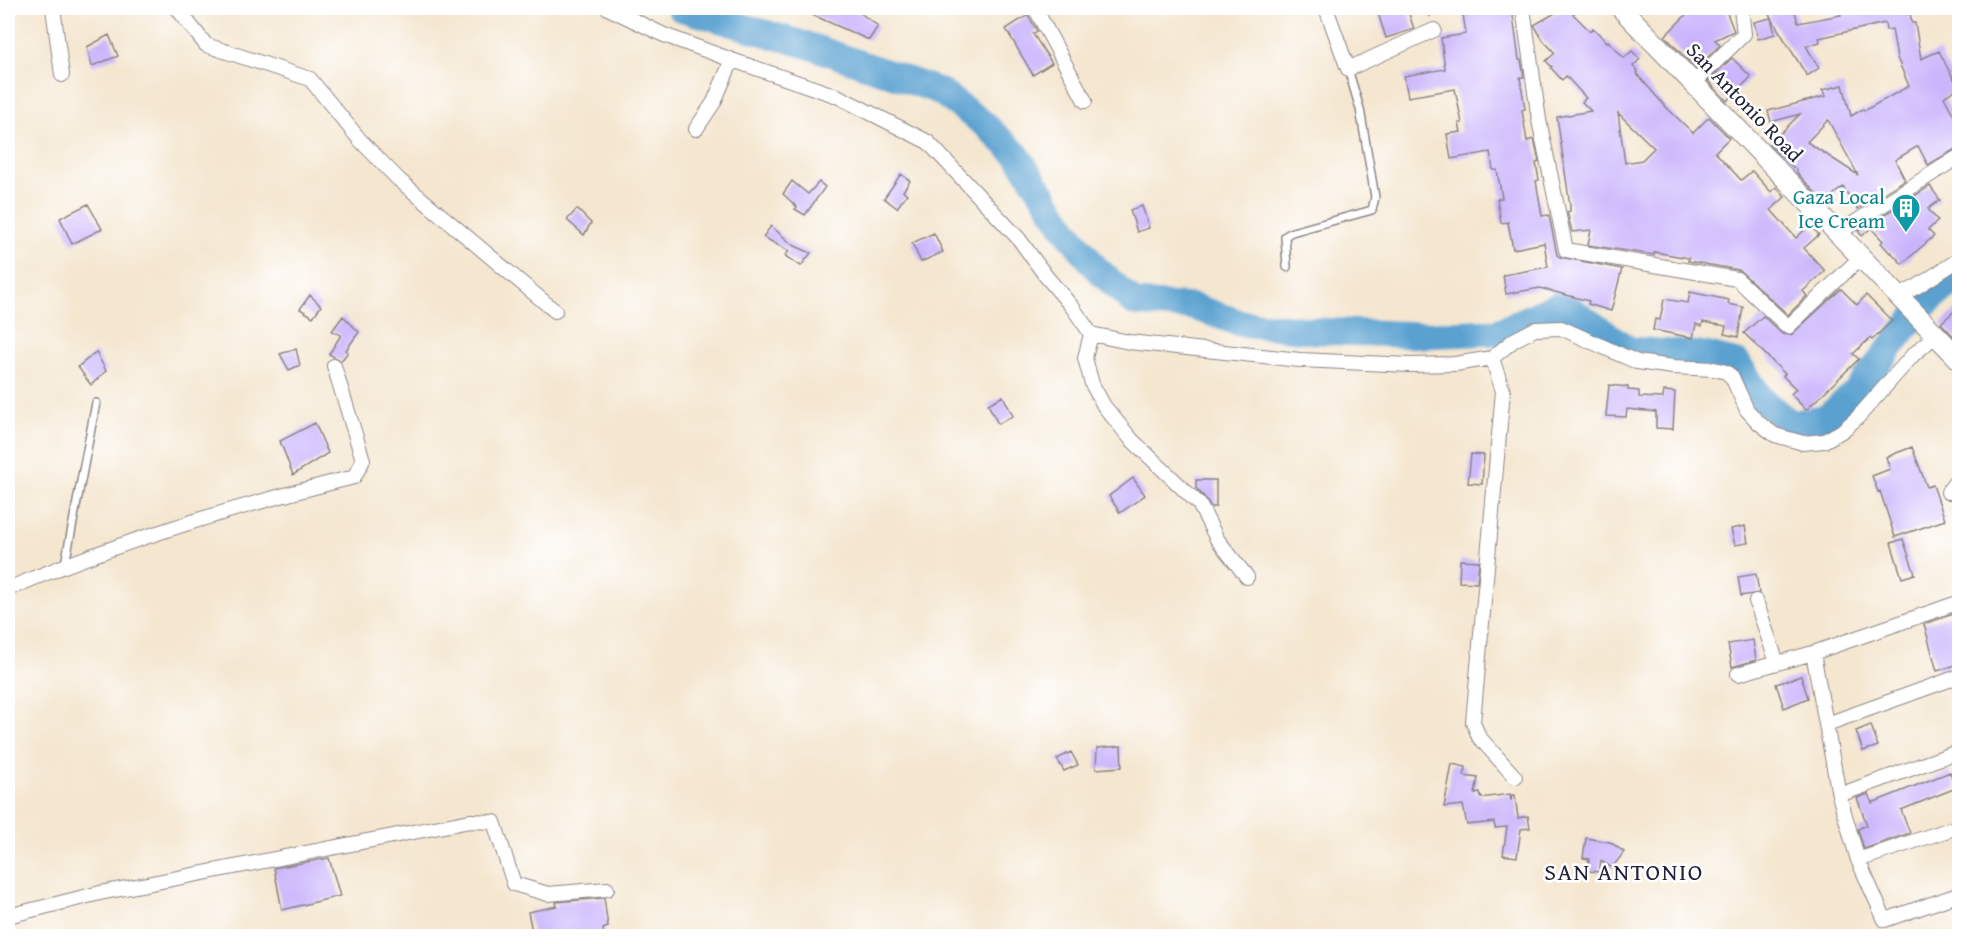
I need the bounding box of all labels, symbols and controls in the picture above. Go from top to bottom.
street label: San Antonio Road [1680,35,1811,170]
place label: Gaza Local Ice Cream [1793,181,1885,236]
building icon: Gaza Local Ice Cream [1890,192,1922,234]
district label: SAN ANTONIO [1544,854,1704,889]

